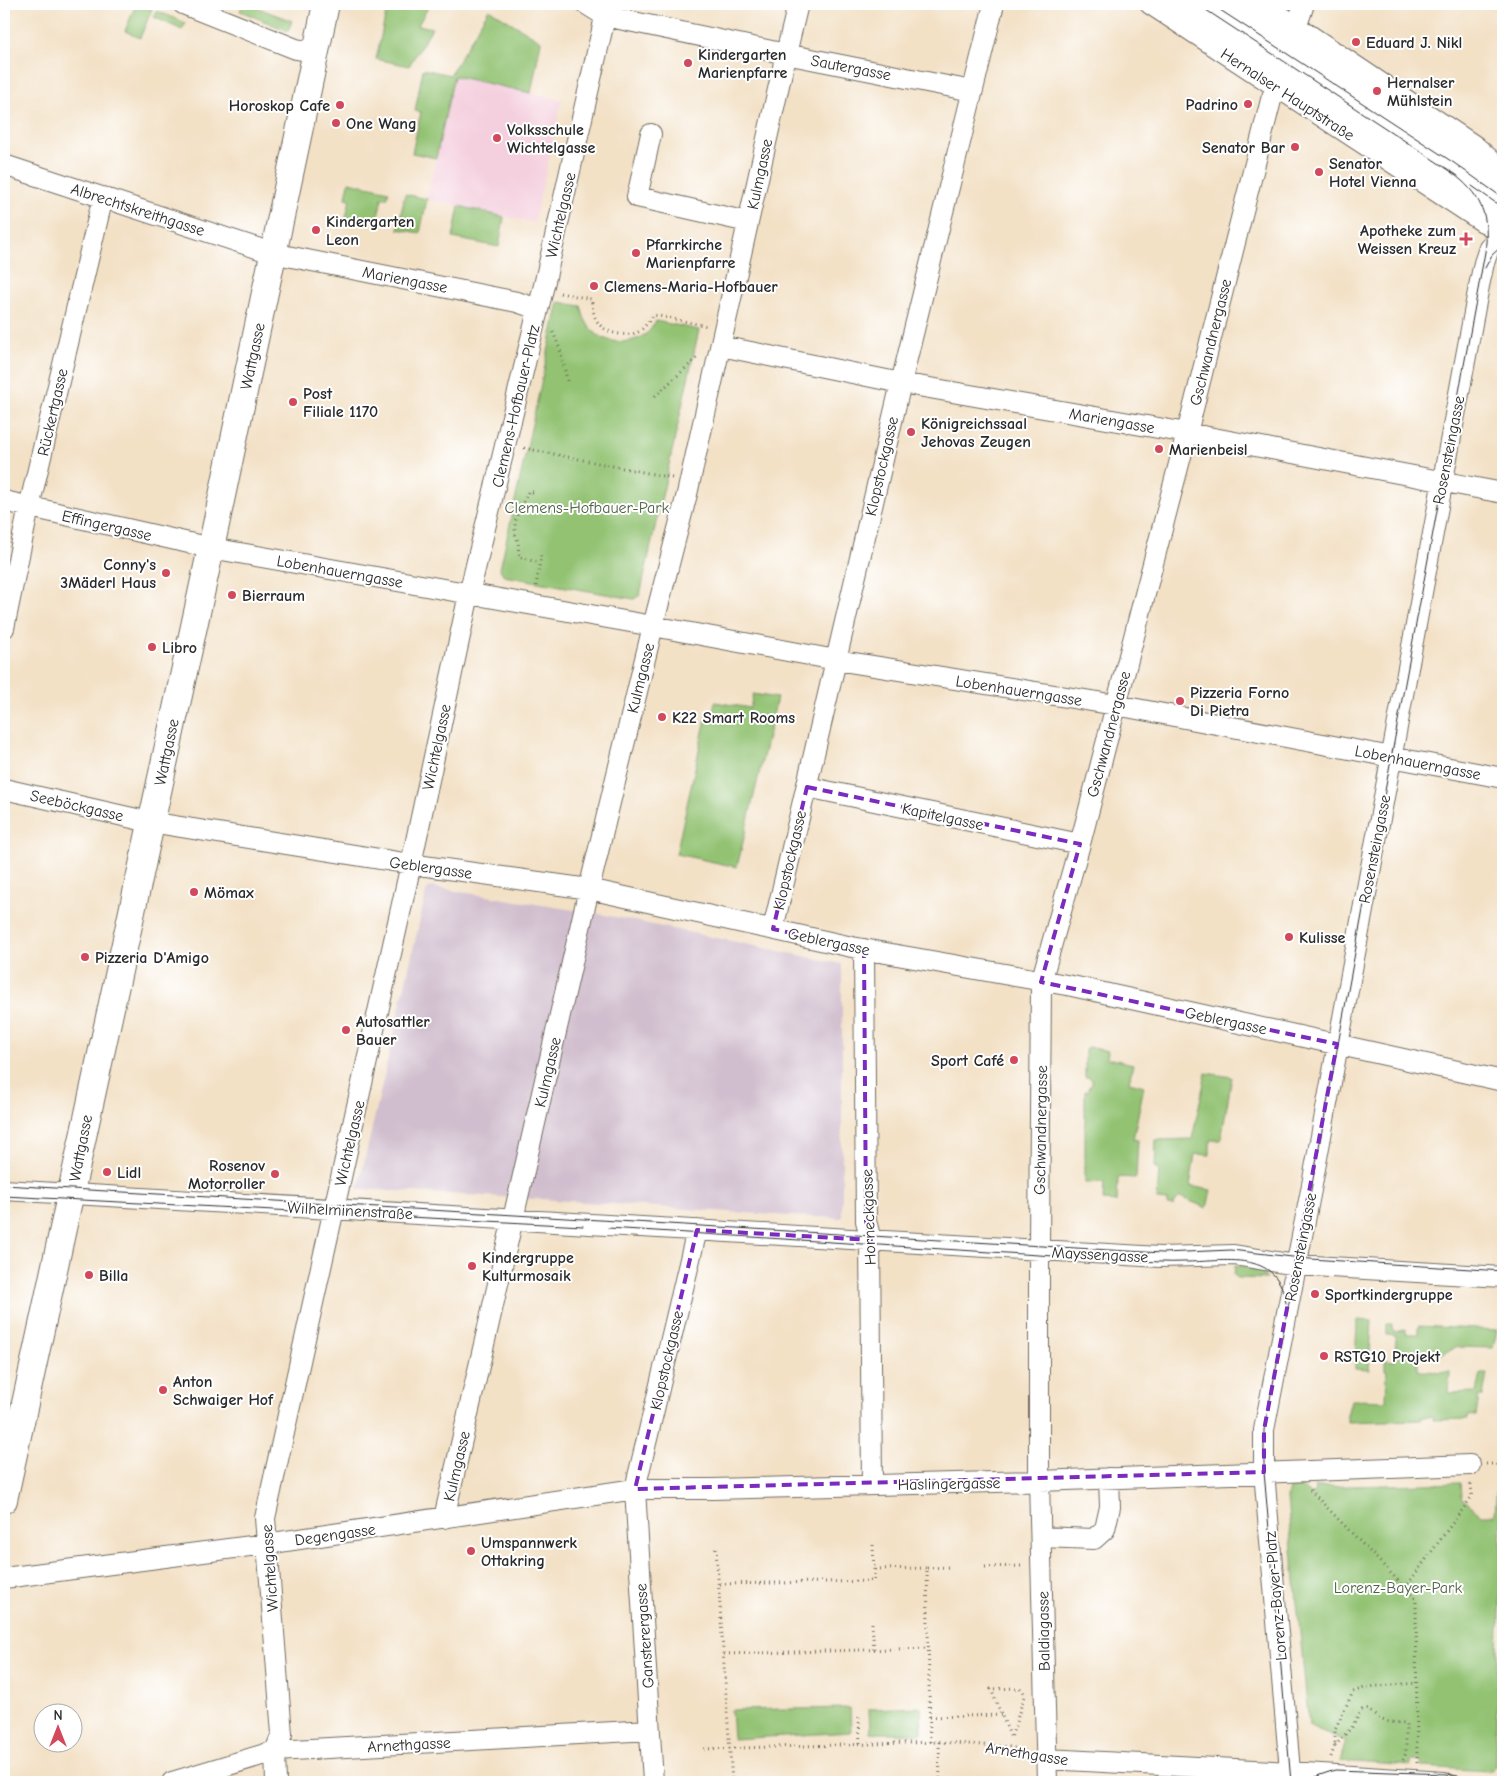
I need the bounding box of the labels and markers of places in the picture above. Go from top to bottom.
place label: Eduard J. Nikl [1366,34,1462,52]
marker: Eduard J. Nikl [1350,36,1362,48]
place label: Kindergarten Marienpfarre [698,46,788,82]
marker: Kindergarten Marienpfarre [682,57,694,69]
place label: Hernalser Mühlstein [1387,74,1455,110]
marker: Hernalser Mühlstein [1371,85,1383,97]
place label: Padrino [1185,96,1238,114]
place label: Horoskop Cafe [229,97,330,115]
marker: Padrino [1242,98,1254,110]
marker: Horoskop Cafe [334,99,346,111]
place label: One Wang [346,115,417,133]
marker: One Wang [330,117,342,129]
place label: Volksschule Wichtelgasse [507,121,595,157]
marker: Volksschule Wichtelgasse [491,132,503,144]
place label: Senator Bar [1202,139,1286,157]
marker: Senator Bar [1289,141,1301,153]
place label: Senator Hotel Vienna [1329,155,1417,191]
marker: Senator Hotel Vienna [1313,166,1325,178]
place label: Kindergarten Leon [326,213,415,249]
place label: Apotheke zum Weissen Kreuz [1358,222,1456,258]
marker: Kindergarten Leon [310,224,322,236]
marker: Apotheke zum Weissen Kreuz [1460,233,1472,245]
place label: Pfarrkirche Marienpfarre [646,236,736,272]
marker: Pfarrkirche Marienpfarre [630,247,642,259]
place label: Clemens-Maria-Hofbauer [604,278,778,296]
marker: Clemens-Maria-Hofbauer [588,280,600,292]
place label: Post Filiale 1170 [303,385,378,421]
marker: Post Filiale 1170 [287,396,299,408]
place label: Königreichssaal Jehovas Zeugen [921,415,1031,451]
marker: Königreichssaal Jehovas Zeugen [905,426,917,438]
place label: Marienbeisl [1169,441,1248,459]
marker: Marienbeisl [1153,443,1165,455]
place label: Conny's 3Mäderl Haus [60,556,156,592]
marker: Conny's 3Mäderl Haus [160,567,172,579]
place label: Bierraum [242,587,305,605]
marker: Bierraum [226,589,238,601]
place label: Libro [162,639,197,657]
marker: Libro [146,641,158,653]
place label: Pizzeria Forno Di Pietra [1190,684,1289,720]
marker: Pizzeria Forno Di Pietra [1174,695,1186,707]
place label: K22 Smart Rooms [672,709,795,727]
marker: K22 Smart Rooms [656,711,668,723]
place label: Mömax [204,884,254,902]
marker: Mömax [188,886,200,898]
place label: Kulisse [1299,929,1346,947]
marker: Kulisse [1283,931,1295,943]
place label: Pizzeria D'Amigo [95,949,209,967]
marker: Pizzeria D'Amigo [79,951,91,963]
place label: Autosattler Bauer [356,1013,430,1049]
marker: Autosattler Bauer [340,1024,352,1036]
place label: Sport Café [931,1052,1004,1070]
marker: Sport Café [1008,1054,1020,1066]
place label: Rosenov Motorroller [188,1157,266,1193]
place label: Lidl [117,1164,141,1182]
marker: Lidl [101,1166,113,1178]
marker: Rosenov Motorroller [269,1168,281,1180]
place label: Kindergruppe Kulturmosaik [482,1249,574,1285]
marker: Kindergruppe Kulturmosaik [466,1260,478,1272]
place label: Billa [99,1267,128,1285]
marker: Billa [83,1269,95,1281]
place label: Sportkindergruppe [1325,1286,1453,1304]
marker: Sportkindergruppe [1309,1288,1321,1300]
place label: RSTG10 Projekt [1334,1348,1441,1366]
marker: RSTG10 Projekt [1318,1350,1330,1362]
place label: Anton Schwaiger Hof [173,1373,274,1409]
marker: Anton Schwaiger Hof [157,1384,169,1396]
place label: Umspannwerk Ottakring [481,1534,577,1570]
marker: Umspannwerk Ottakring [465,1545,477,1557]

